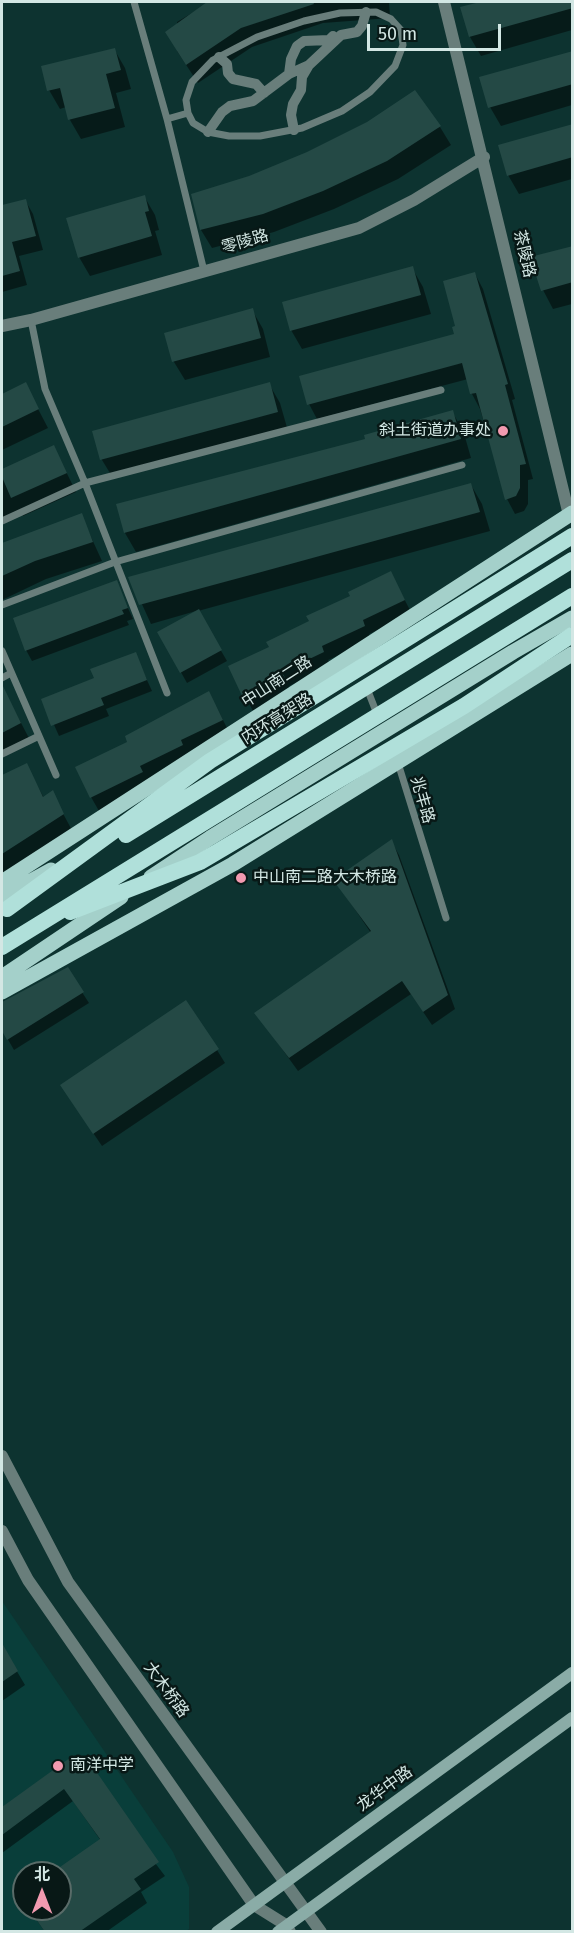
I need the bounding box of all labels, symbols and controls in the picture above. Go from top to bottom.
scale bar [370,12,504,50]
text: 50 m [378,23,417,45]
street label: 零陵路 [219,226,271,258]
street label: 茶陵路 [509,228,539,280]
place label: 斜土街道办事处 [379,421,491,441]
marker: 斜土街道办事处 [496,424,510,438]
street label: 中山南二路 [238,652,316,712]
street label: 内环高架路 [238,690,316,748]
street label: 兆丰路 [406,774,438,826]
place label: 中山南二路大木桥路 [253,868,397,888]
marker: 中山南二路大木桥路 [234,871,248,885]
street label: 大木桥路 [139,1658,193,1722]
place label: 南洋中学 [70,1756,134,1776]
marker: 南洋中学 [51,1759,65,1773]
street label: 龙华中路 [353,1762,417,1816]
north arrow [12,1861,72,1921]
text: 北 [34,1865,50,1884]

